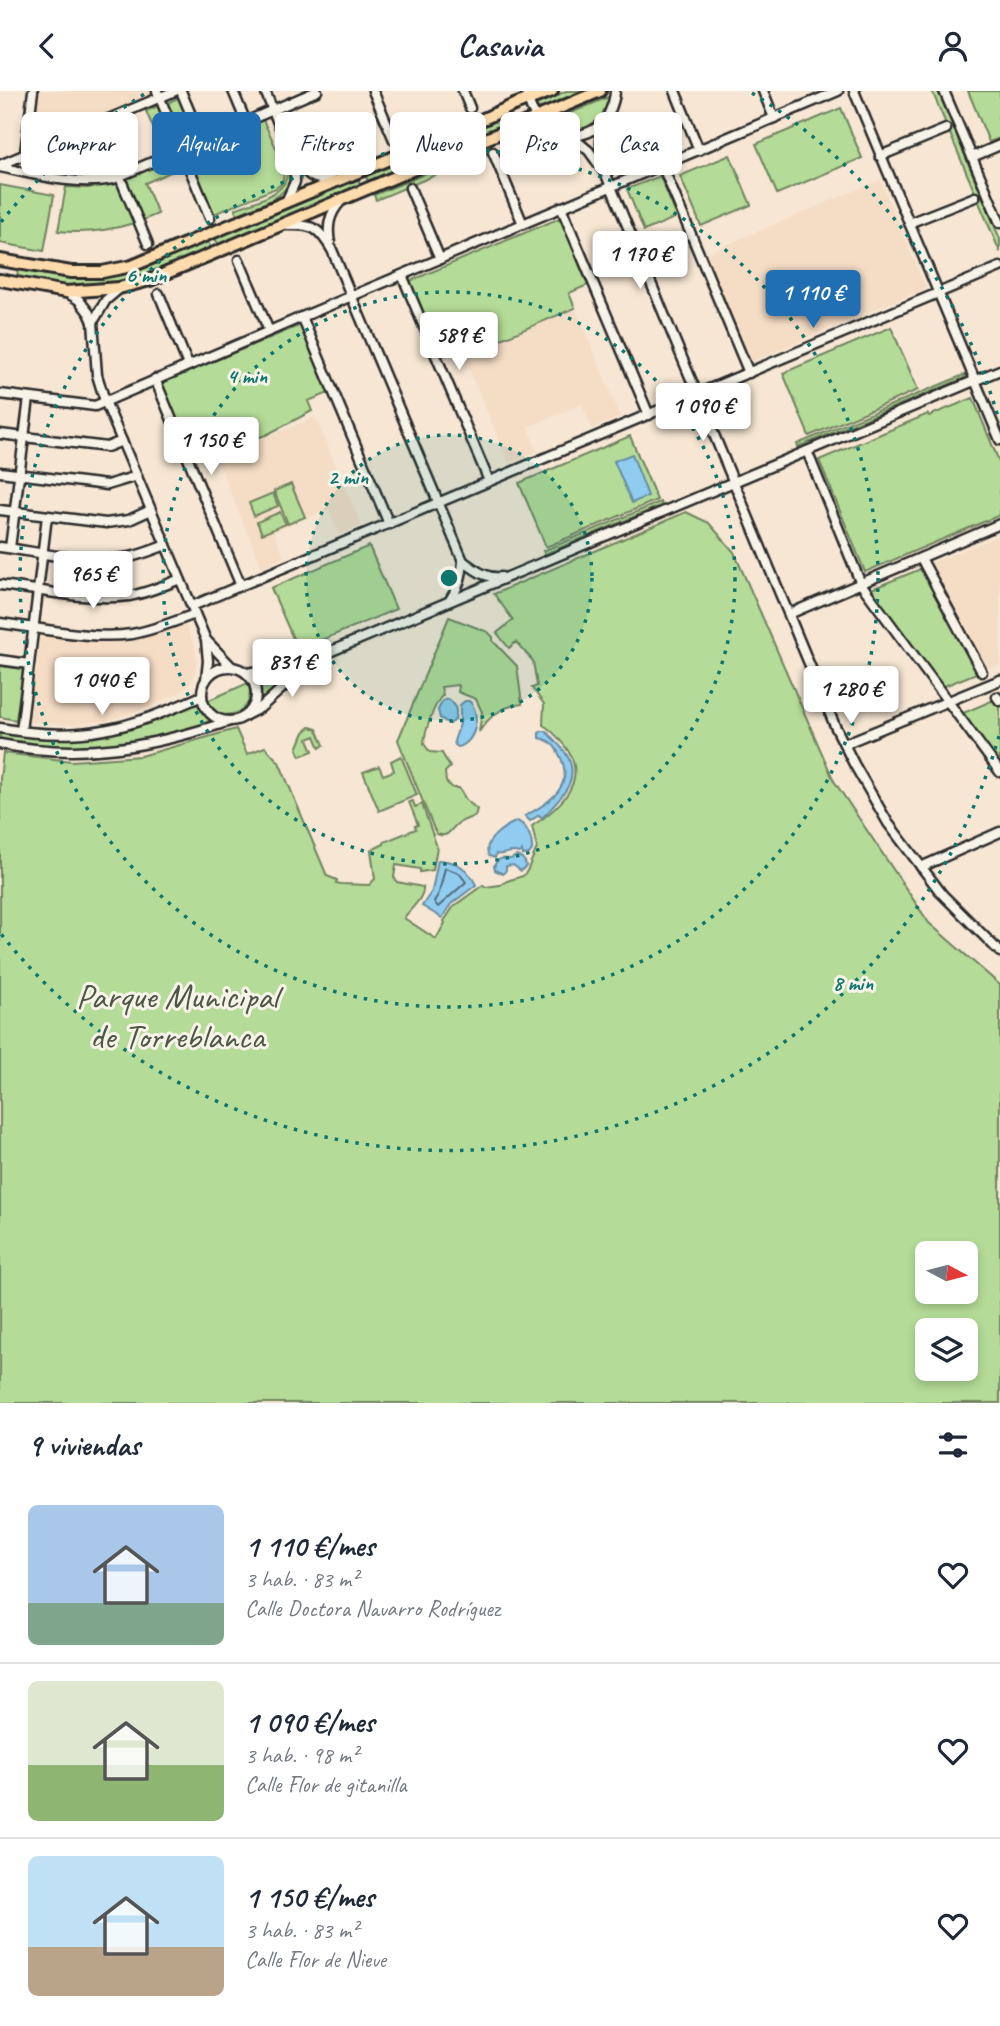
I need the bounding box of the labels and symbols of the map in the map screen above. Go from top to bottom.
pin: 1 170 € [575,231,705,291]
text: 6 min [126,262,167,288]
pin: 1 110 € [748,271,878,330]
pin: 589 € [410,313,508,372]
text: 4 min [227,363,267,389]
pin: 1 090 € [638,383,768,443]
pin: 1 150 € [146,417,276,477]
text: 2 min [328,464,368,490]
pin: 965 € [44,552,142,611]
centre of rings [437,566,461,590]
pin: 831 € [243,639,341,699]
pin: 1 040 € [37,657,167,717]
pin: 1 280 € [786,667,916,726]
text: 8 min [833,970,873,996]
park label: Parque Municipal de Torreblanca [76,974,284,1059]
north arrow [915,1241,978,1304]

